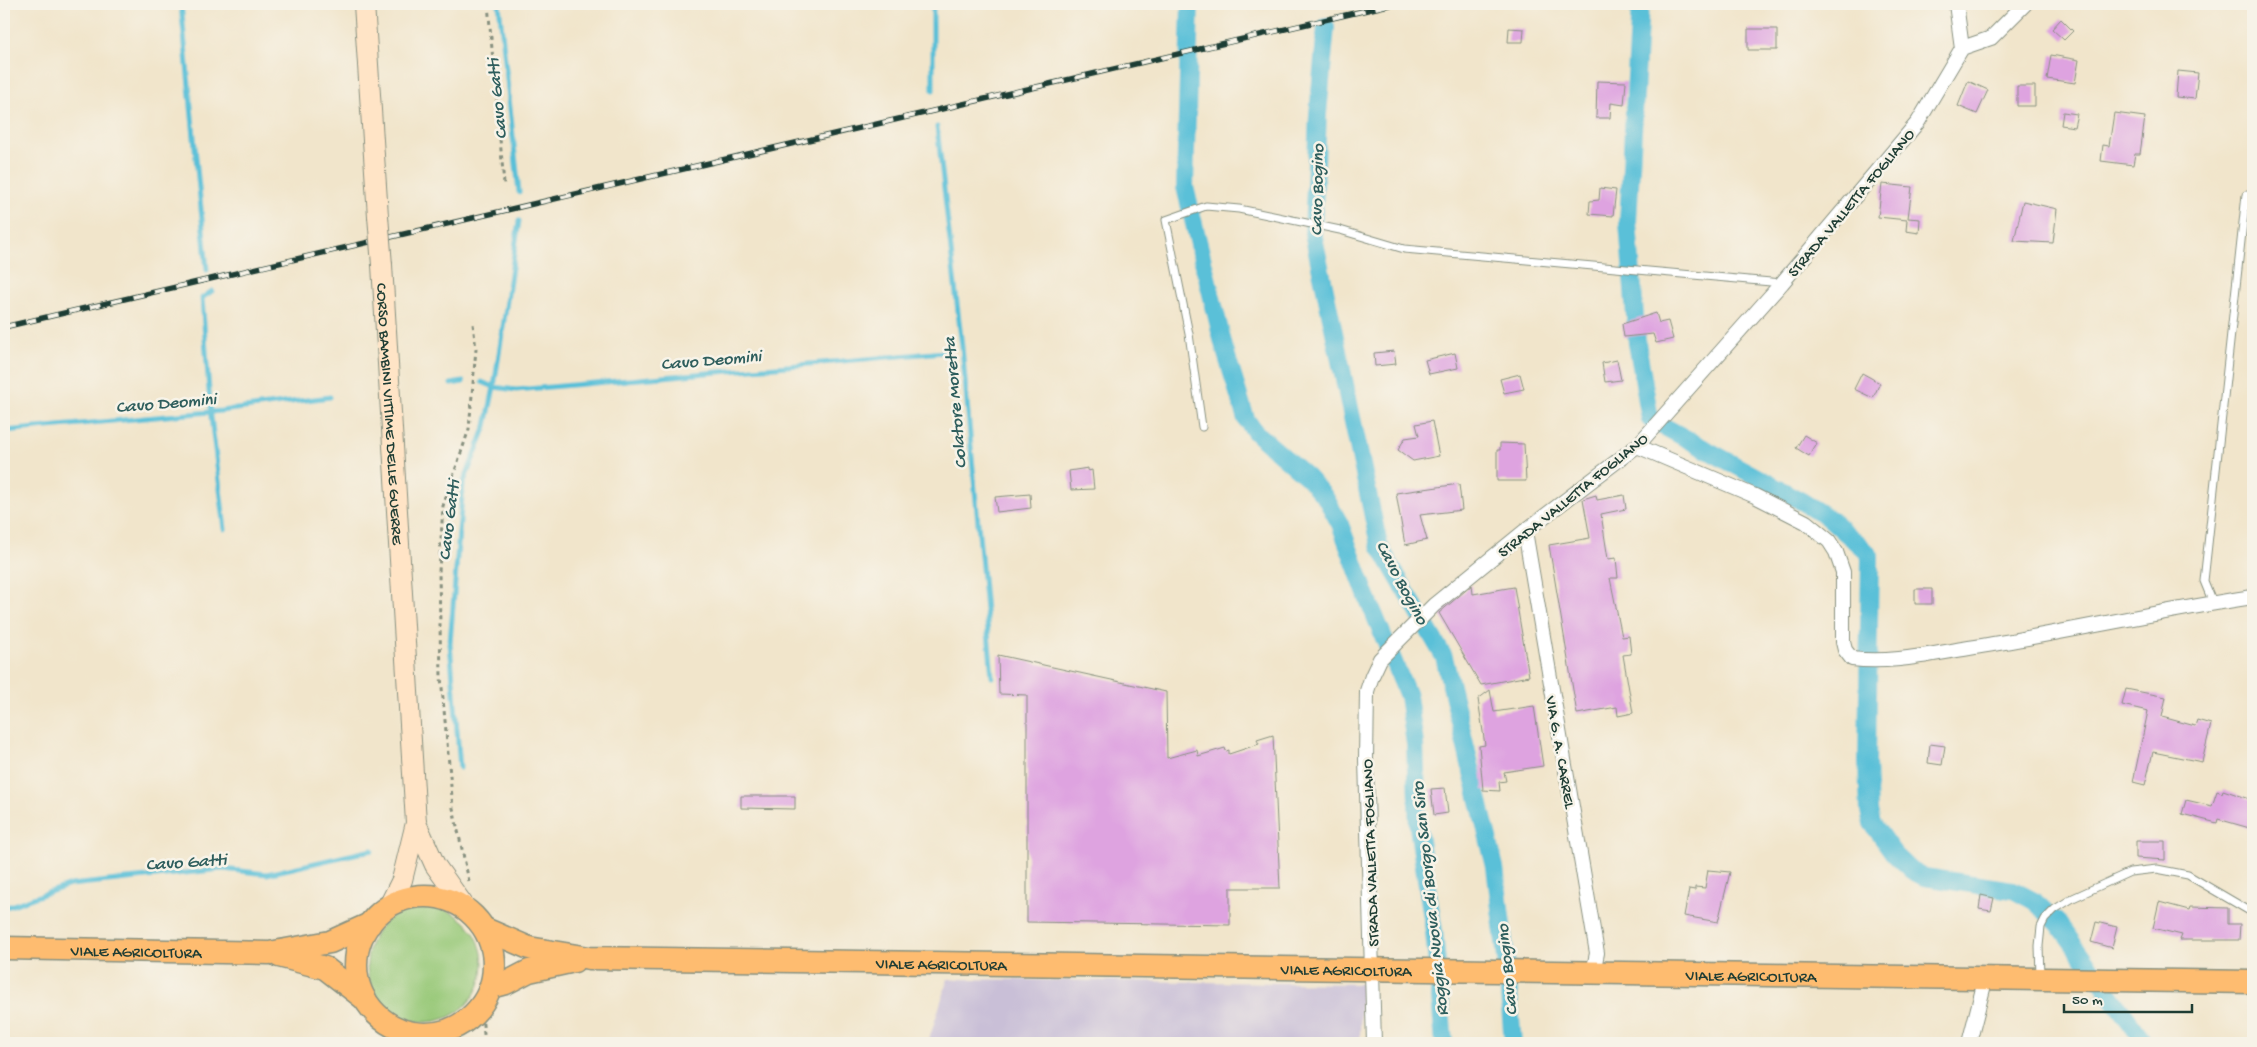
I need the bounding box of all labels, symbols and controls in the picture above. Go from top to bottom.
water label: Cavo Gatti [484,55,513,140]
street label: STRADA VALLETTA FOGLIANO [1785,126,1921,282]
water label: Cavo Bogino [1307,143,1330,236]
street label: CORSO BAMBINI VITTIME DELLE GUERRE [370,283,405,546]
water label: Colatore Moretta [940,335,973,469]
water label: Cavo Deomini [660,346,764,376]
water label: Cavo Deomini [115,389,219,419]
street label: STRADA VALLETTA FOGLIANO [1495,430,1653,563]
water label: Cavo Gatti [435,477,466,562]
water label: Cavo Bogino [1370,538,1432,629]
street label: VIA G. A. CARREL [1539,694,1578,811]
street label: STRADA VALLETTA FOGLIANO [1360,758,1385,947]
water label: Roggia Nuova di Borgo San Siro [1409,780,1454,1017]
water label: Cavo Gatti [145,850,230,877]
water label: Cavo Bogino [1493,922,1524,1017]
street label: VIALE AGRICOLTURA [69,943,203,965]
street label: VIALE AGRICOLTURA [875,956,1008,977]
street label: VIALE AGRICOLTURA [1280,962,1413,983]
street label: VIALE AGRICOLTURA [1684,968,1818,989]
scale bar [2064,982,2192,1014]
text: 50 m [2072,992,2103,1010]

